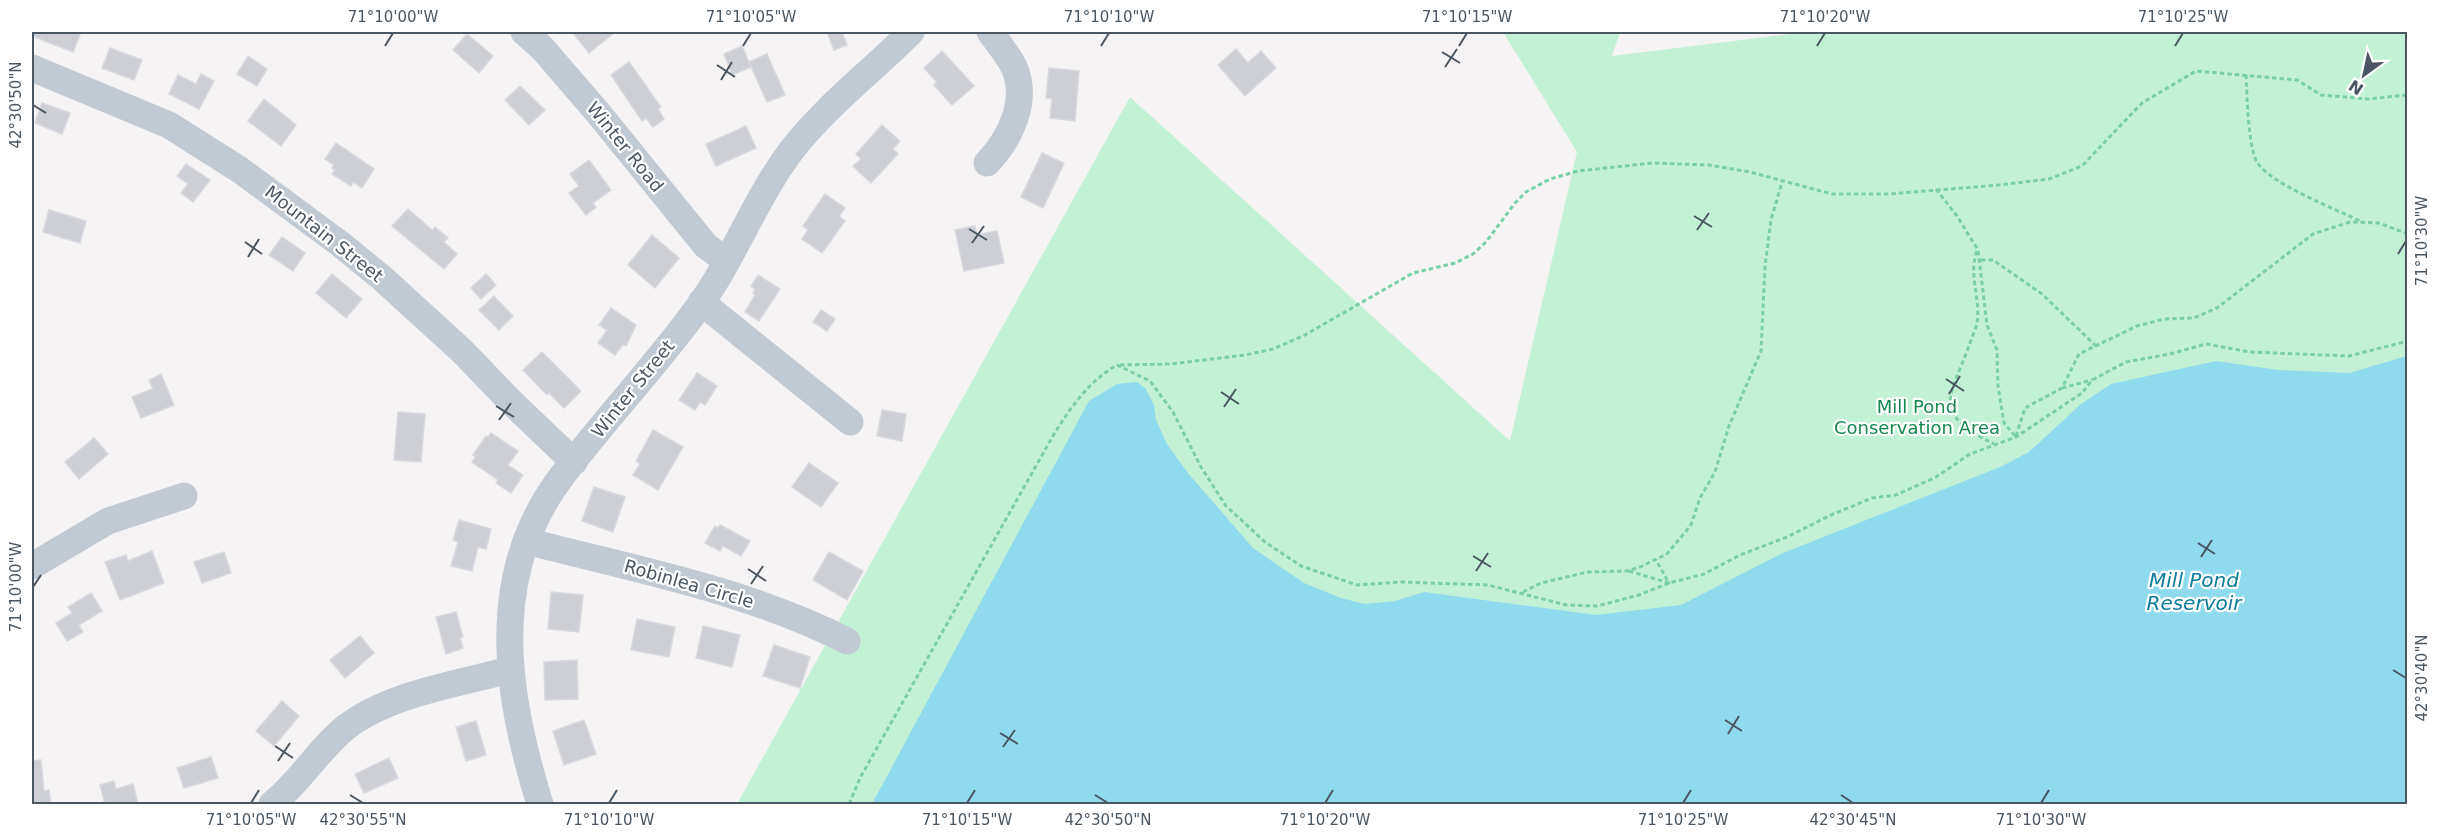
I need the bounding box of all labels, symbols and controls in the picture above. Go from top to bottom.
text: 71°10'00"W [348,8,438,26]
text: 71°10'05"W [706,8,796,26]
text: 71°10'10"W [1064,8,1154,26]
text: 71°10'15"W [1422,8,1512,26]
text: 71°10'20"W [1780,8,1870,26]
text: 71°10'25"W [2138,8,2228,26]
north arrow [2334,45,2394,105]
text: 42°30'50"N [7,61,25,149]
text: N [2345,76,2367,99]
street label: Winter Road [583,97,668,196]
street label: Mountain Street [261,181,388,286]
text: 71°10'30"W [2413,196,2431,286]
street label: Winter Street [587,336,678,442]
park label: Mill Pond Conservation Area [1834,396,2000,438]
text: 71°10'00"W [7,542,25,632]
street label: Robinlea Circle [622,555,756,612]
water label: Mill Pond Reservoir [2147,568,2243,615]
text: 42°30'40"N [2413,634,2431,722]
text: 71°10'05"W [206,811,296,829]
text: 42°30'55"N [319,811,407,829]
text: 71°10'10"W [564,811,654,829]
text: 71°10'15"W [922,811,1012,829]
text: 42°30'50"N [1064,811,1152,829]
text: 71°10'20"W [1280,811,1370,829]
text: 71°10'25"W [1638,811,1728,829]
text: 42°30'45"N [1809,811,1897,829]
text: 71°10'30"W [1996,811,2086,829]

